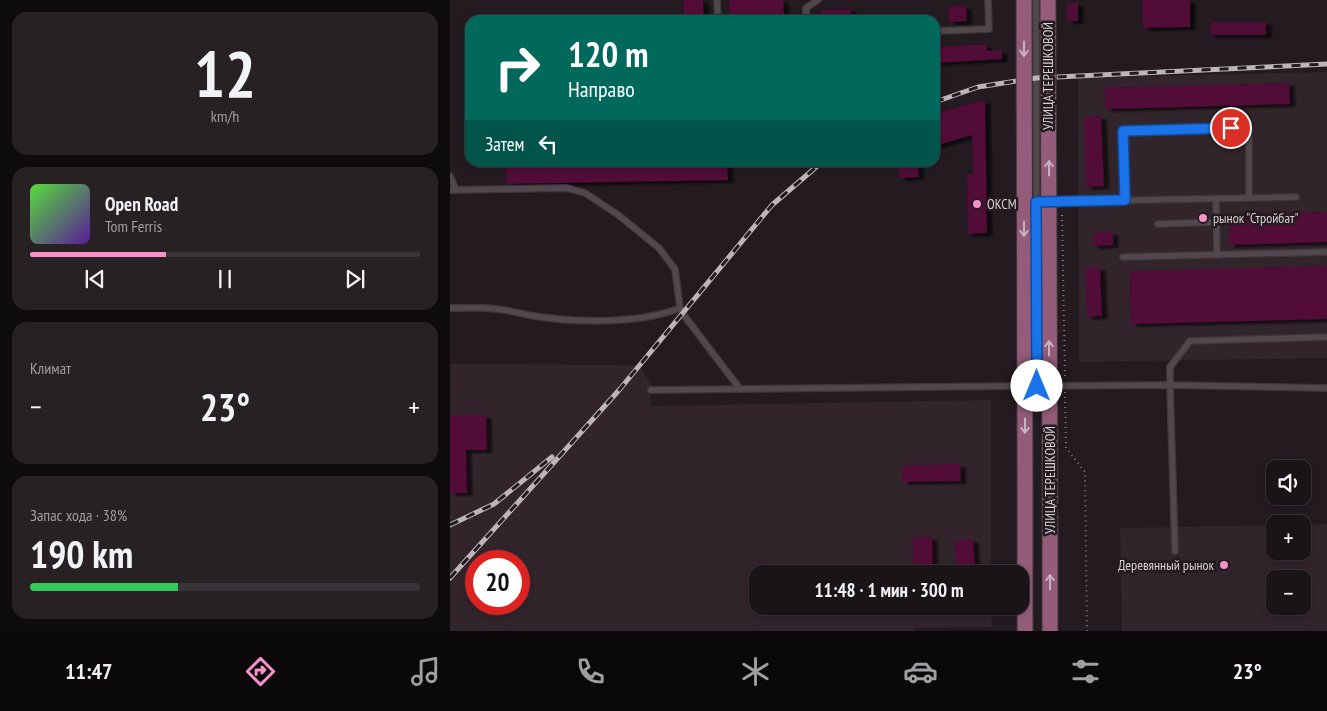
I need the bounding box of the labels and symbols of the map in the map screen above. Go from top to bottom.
street label: УЛИЦА ТЕРЕШКОВОЙ [1039,22,1057,130]
one-way arrow [1019,40,1029,56]
pin [1210,107,1252,149]
one-way arrow [1044,160,1054,176]
place label: ОКСМ [987,195,1017,213]
marker: ОКСМ [971,198,983,210]
place label: рынок "Стройбат" [1213,209,1298,227]
marker: рынок "Стройбат" [1197,212,1209,224]
one-way arrow [1019,220,1029,236]
one-way arrow [1044,340,1054,356]
position arrow [1010,359,1062,411]
one-way arrow [1020,418,1030,434]
street label: УЛИЦА ТЕРЕШКОВОЙ [1041,426,1059,534]
speed limit sign: 20 [465,550,530,615]
place label: Деревянный рынок [1118,556,1215,574]
marker: Деревянный рынок [1218,559,1230,571]
one-way arrow [1045,575,1055,591]

